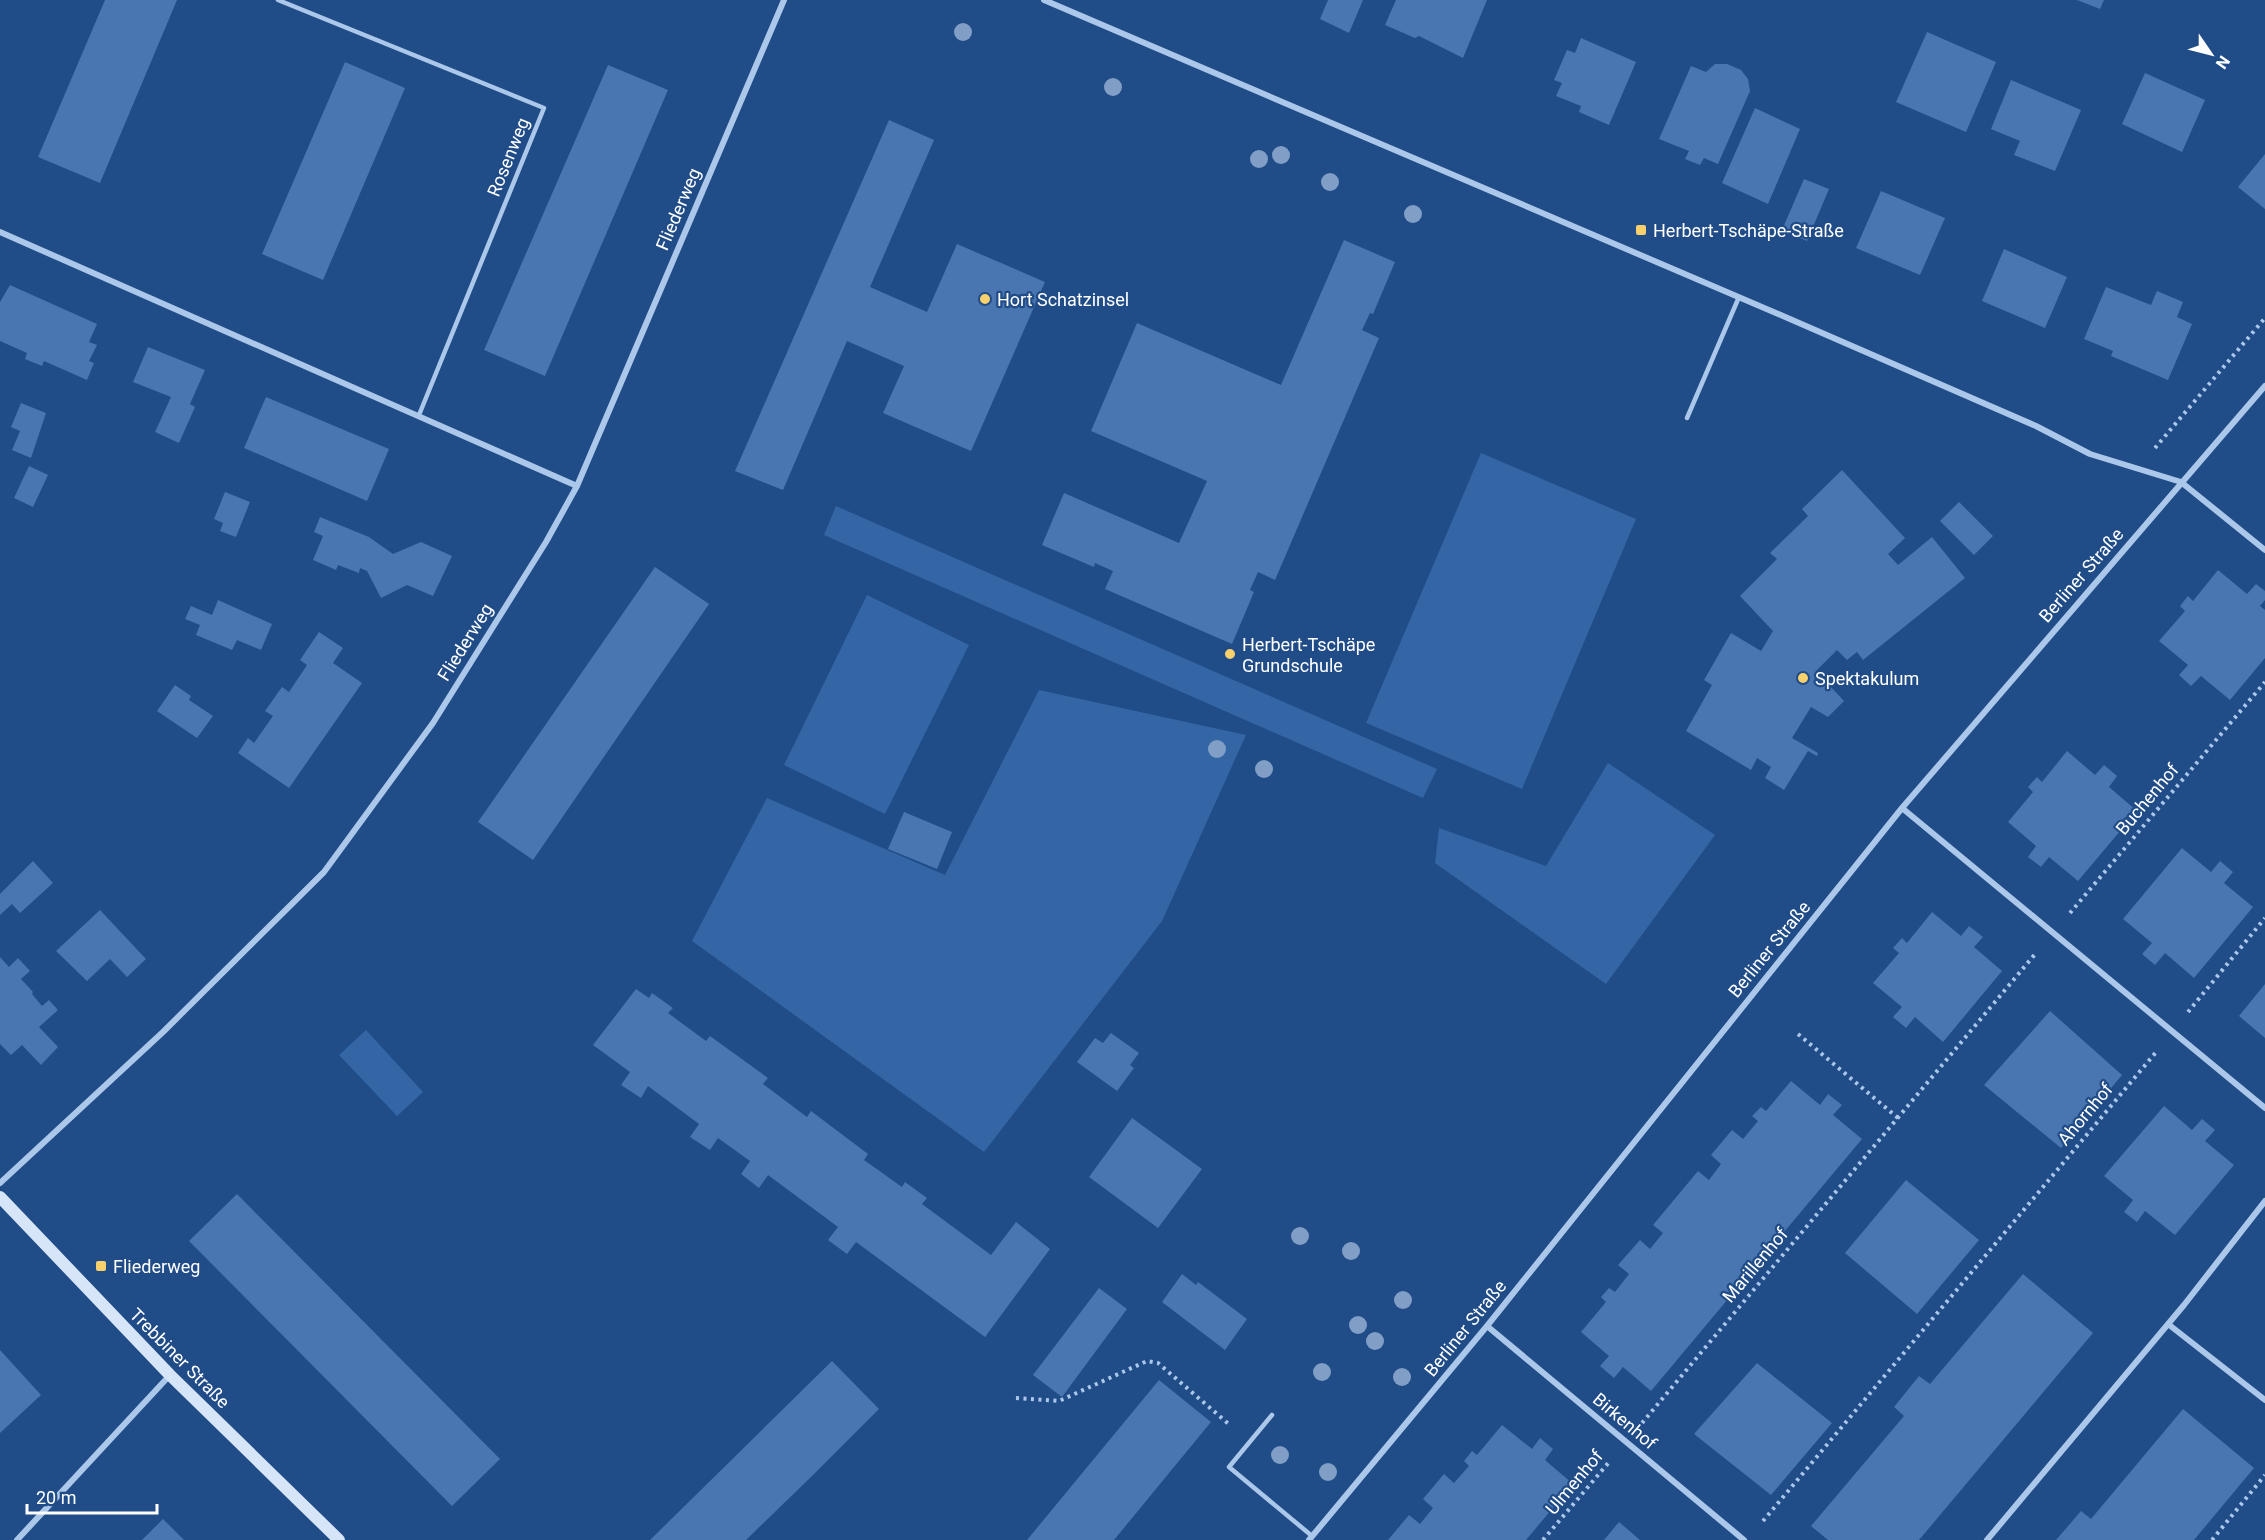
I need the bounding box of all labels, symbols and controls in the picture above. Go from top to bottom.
north arrow [2181,24,2241,84]
text: N [2212,52,2234,72]
street label: Rosenweg [483,114,533,200]
street label: Fliederweg [651,165,705,253]
place label: Herbert-Tschäpe-Straße [1653,220,1844,241]
marker: Herbert-Tschäpe-Straße [1634,223,1648,237]
place label: Hort Schatzinsel [997,289,1129,310]
marker: Hort Schatzinsel [978,292,992,306]
street label: Berliner Straße [2034,524,2128,626]
street label: Fliederweg [433,599,497,685]
place label: Herbert-Tschäpe Grundschule [1242,634,1375,676]
marker: Herbert-Tschäpe Grundschule [1223,647,1237,661]
place label: Spektakulum [1815,668,1919,689]
marker: Spektakulum [1796,671,1810,685]
street label: Buchenhof [2111,759,2183,839]
street label: Berliner Straße [1724,897,1814,1001]
street label: Ahornhof [2053,1078,2117,1149]
street label: Marillenhof [1718,1223,1793,1306]
place label: Fliederweg [113,1256,200,1277]
marker: Fliederweg [94,1259,108,1273]
street label: Berliner Straße [1420,1276,1510,1380]
street label: Trebbiner Straße [126,1304,234,1412]
street label: Birkenhof [1589,1388,1662,1454]
street label: Ulmenhof [1541,1445,1608,1519]
scale bar [27,1477,158,1515]
text: 20 m [36,1487,76,1508]

